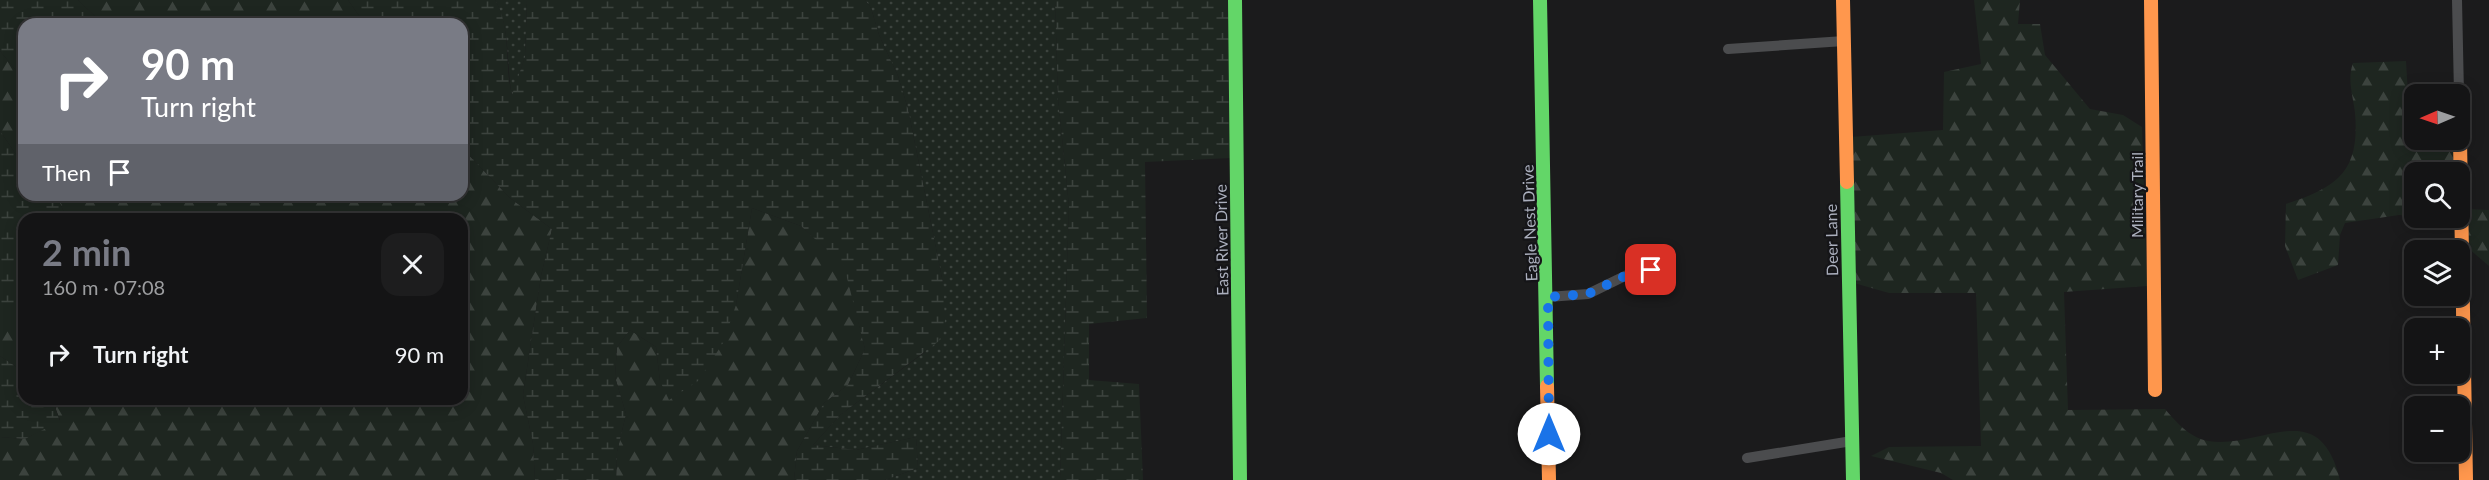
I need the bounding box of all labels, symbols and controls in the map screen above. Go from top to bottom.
text: 90 m [141,39,235,89]
icon: right [42,42,120,120]
north arrow [2404,84,2470,150]
map controls [2404,84,2470,462]
text: Turn right [141,90,256,123]
street label: Military Trail [2127,152,2146,238]
icon: arrive [103,156,136,189]
text: Then [42,159,91,186]
button: search [2404,162,2470,228]
street label: Eagle Nest Drive [1517,164,1541,282]
street label: East River Drive [1211,184,1231,296]
street label: Deer Lane [1821,204,1841,276]
text: 2 min [42,230,131,274]
button: close [381,233,444,296]
button: layers [2404,240,2470,306]
pin [1625,244,1676,295]
icon: arrive [1634,253,1667,286]
text: 160 m · 07:08 [42,275,165,299]
button: + [2404,318,2470,384]
icon: right [42,338,75,371]
text: Turn right [93,341,188,368]
text: 90 m [395,341,444,368]
button: − [2404,396,2470,462]
position arrow [1517,402,1581,466]

